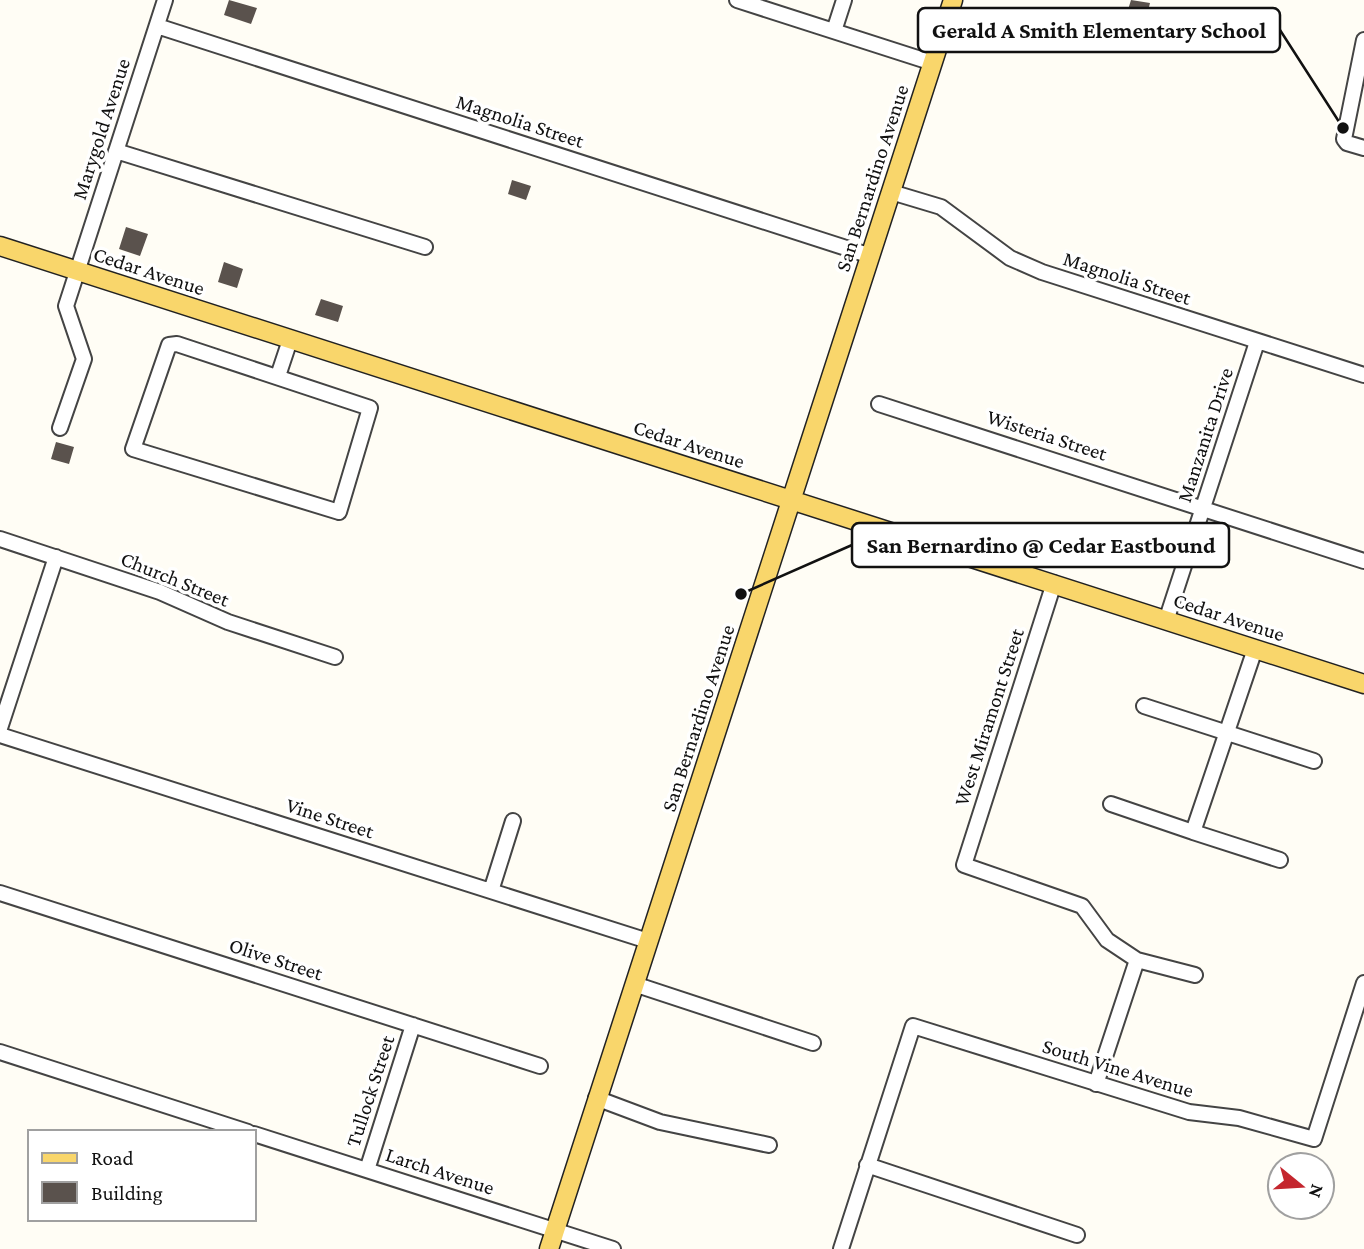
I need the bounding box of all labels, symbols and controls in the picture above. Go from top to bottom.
callout: Gerald A Smith Elementary School [918,8,1280,52]
text: Gerald A Smith Elementary School [932,17,1267,43]
street label: Marygold Avenue [67,55,135,203]
street label: San Bernardino Avenue [830,82,914,274]
street label: Magnolia Street [453,89,588,153]
street label: Cedar Avenue [90,242,208,300]
street label: Magnolia Street [1060,246,1195,310]
street label: Manzanita Drive [1172,365,1238,505]
street label: Wisteria Street [984,404,1111,466]
street label: Cedar Avenue [630,415,748,473]
callout: San Bernardino @ Cedar Eastbound [852,523,1229,567]
text: San Bernardino @ Cedar Eastbound [866,532,1216,558]
street label: Church Street [117,546,234,612]
street label: Cedar Avenue [1170,588,1288,646]
street label: San Bernardino Avenue [656,622,740,814]
street label: West Miramont Street [949,624,1029,809]
street label: Vine Street [283,793,378,844]
street label: Olive Street [226,933,327,986]
street label: Tullock Street [341,1031,400,1150]
street label: South Vine Avenue [1039,1034,1197,1102]
legend [28,1130,256,1221]
street label: Larch Avenue [383,1142,497,1200]
text: Road [91,1146,134,1170]
north arrow [1266,1151,1336,1221]
text: Building [91,1181,163,1205]
text: N [1305,1182,1329,1201]

